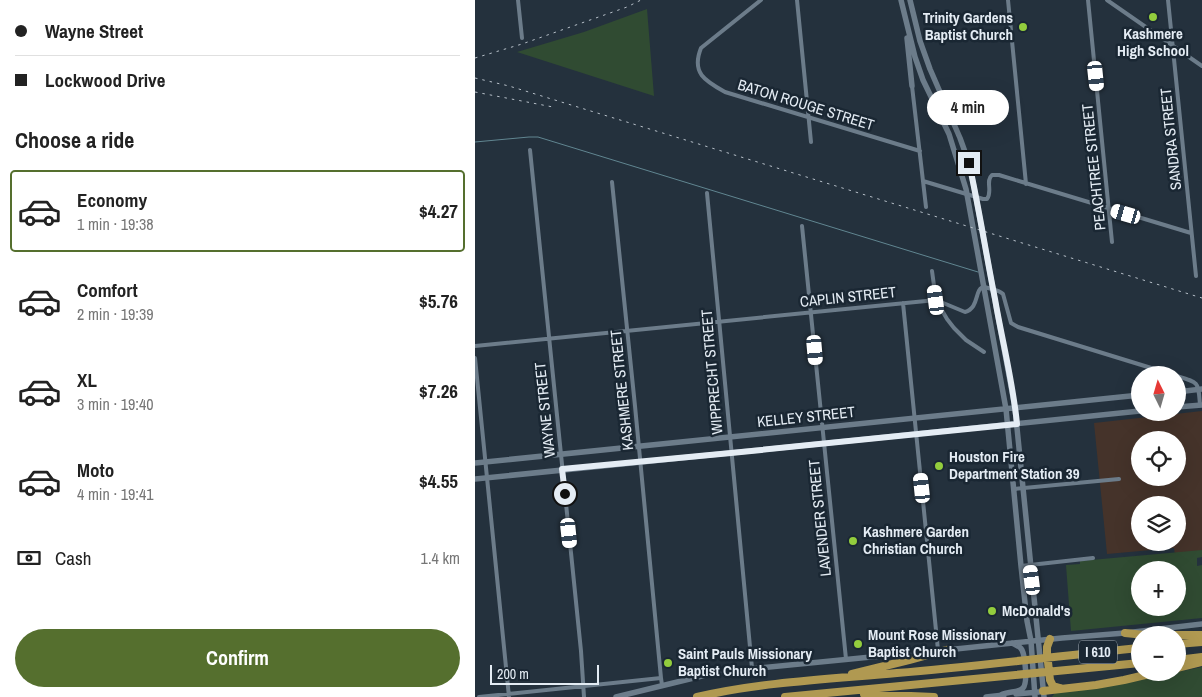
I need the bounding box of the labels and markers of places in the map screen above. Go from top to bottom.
place label: Trinity Gardens Baptist Church [923,7,1013,45]
marker: Kashmere High School [1147,11,1159,23]
marker: Trinity Gardens Baptist Church [1017,21,1029,33]
place label: Kashmere High School [1117,23,1189,61]
place label: Houston Fire Department Station 39 [949,446,1080,484]
marker: Houston Fire Department Station 39 [933,460,945,472]
place label: Kashmere Garden Christian Church [863,521,969,559]
marker: Kashmere Garden Christian Church [847,535,859,547]
place label: McDonald's [1002,600,1071,621]
marker: McDonald's [986,605,998,617]
place label: Mount Rose Missionary Baptist Church [868,624,1006,662]
marker: Mount Rose Missionary Baptist Church [852,638,864,650]
place label: Saint Pauls Missionary Baptist Church [678,643,812,681]
marker: Saint Pauls Missionary Baptist Church [662,657,674,669]

